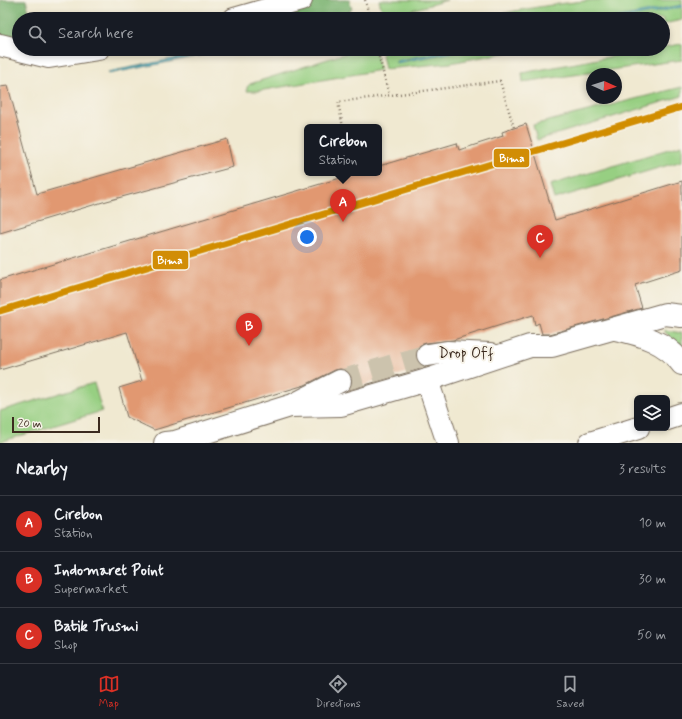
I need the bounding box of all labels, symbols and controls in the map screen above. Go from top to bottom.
search box [12,12,670,56]
icon: search [26,23,48,45]
text: Search here [58,24,134,44]
north arrow [586,68,622,104]
popup [304,124,382,176]
text: Cirebon [319,132,367,152]
line badge: Bima [493,148,530,168]
text: Station [319,152,357,169]
text: Bima [499,152,525,166]
pin: A [330,189,356,222]
pin: C [527,225,553,258]
your location [297,227,317,247]
line badge: Bima [152,250,189,270]
text: Bima [157,254,183,268]
pin: B [236,313,262,346]
street label: Drop Off [439,344,494,364]
map controls [634,395,670,431]
button: layers [634,395,670,431]
scale bar [12,415,100,434]
text: 20 m [18,417,41,431]
text: Nearby [16,458,68,480]
text: 3 results [619,461,666,478]
text: Cirebon [54,505,102,525]
text: A [25,515,33,532]
text: 10 m [639,515,666,532]
text: Station [54,525,92,542]
text: Indomaret Point [54,561,164,581]
text: B [25,571,33,588]
text: 30 m [639,571,666,588]
text: Supermarket [54,581,128,598]
text: Batik Trusmi [54,617,139,637]
text: C [24,627,34,644]
text: 50 m [637,627,666,644]
text: Shop [54,637,78,654]
tab: Map [98,673,120,711]
tab: Directions [315,673,361,711]
tab: Saved [556,673,584,711]

